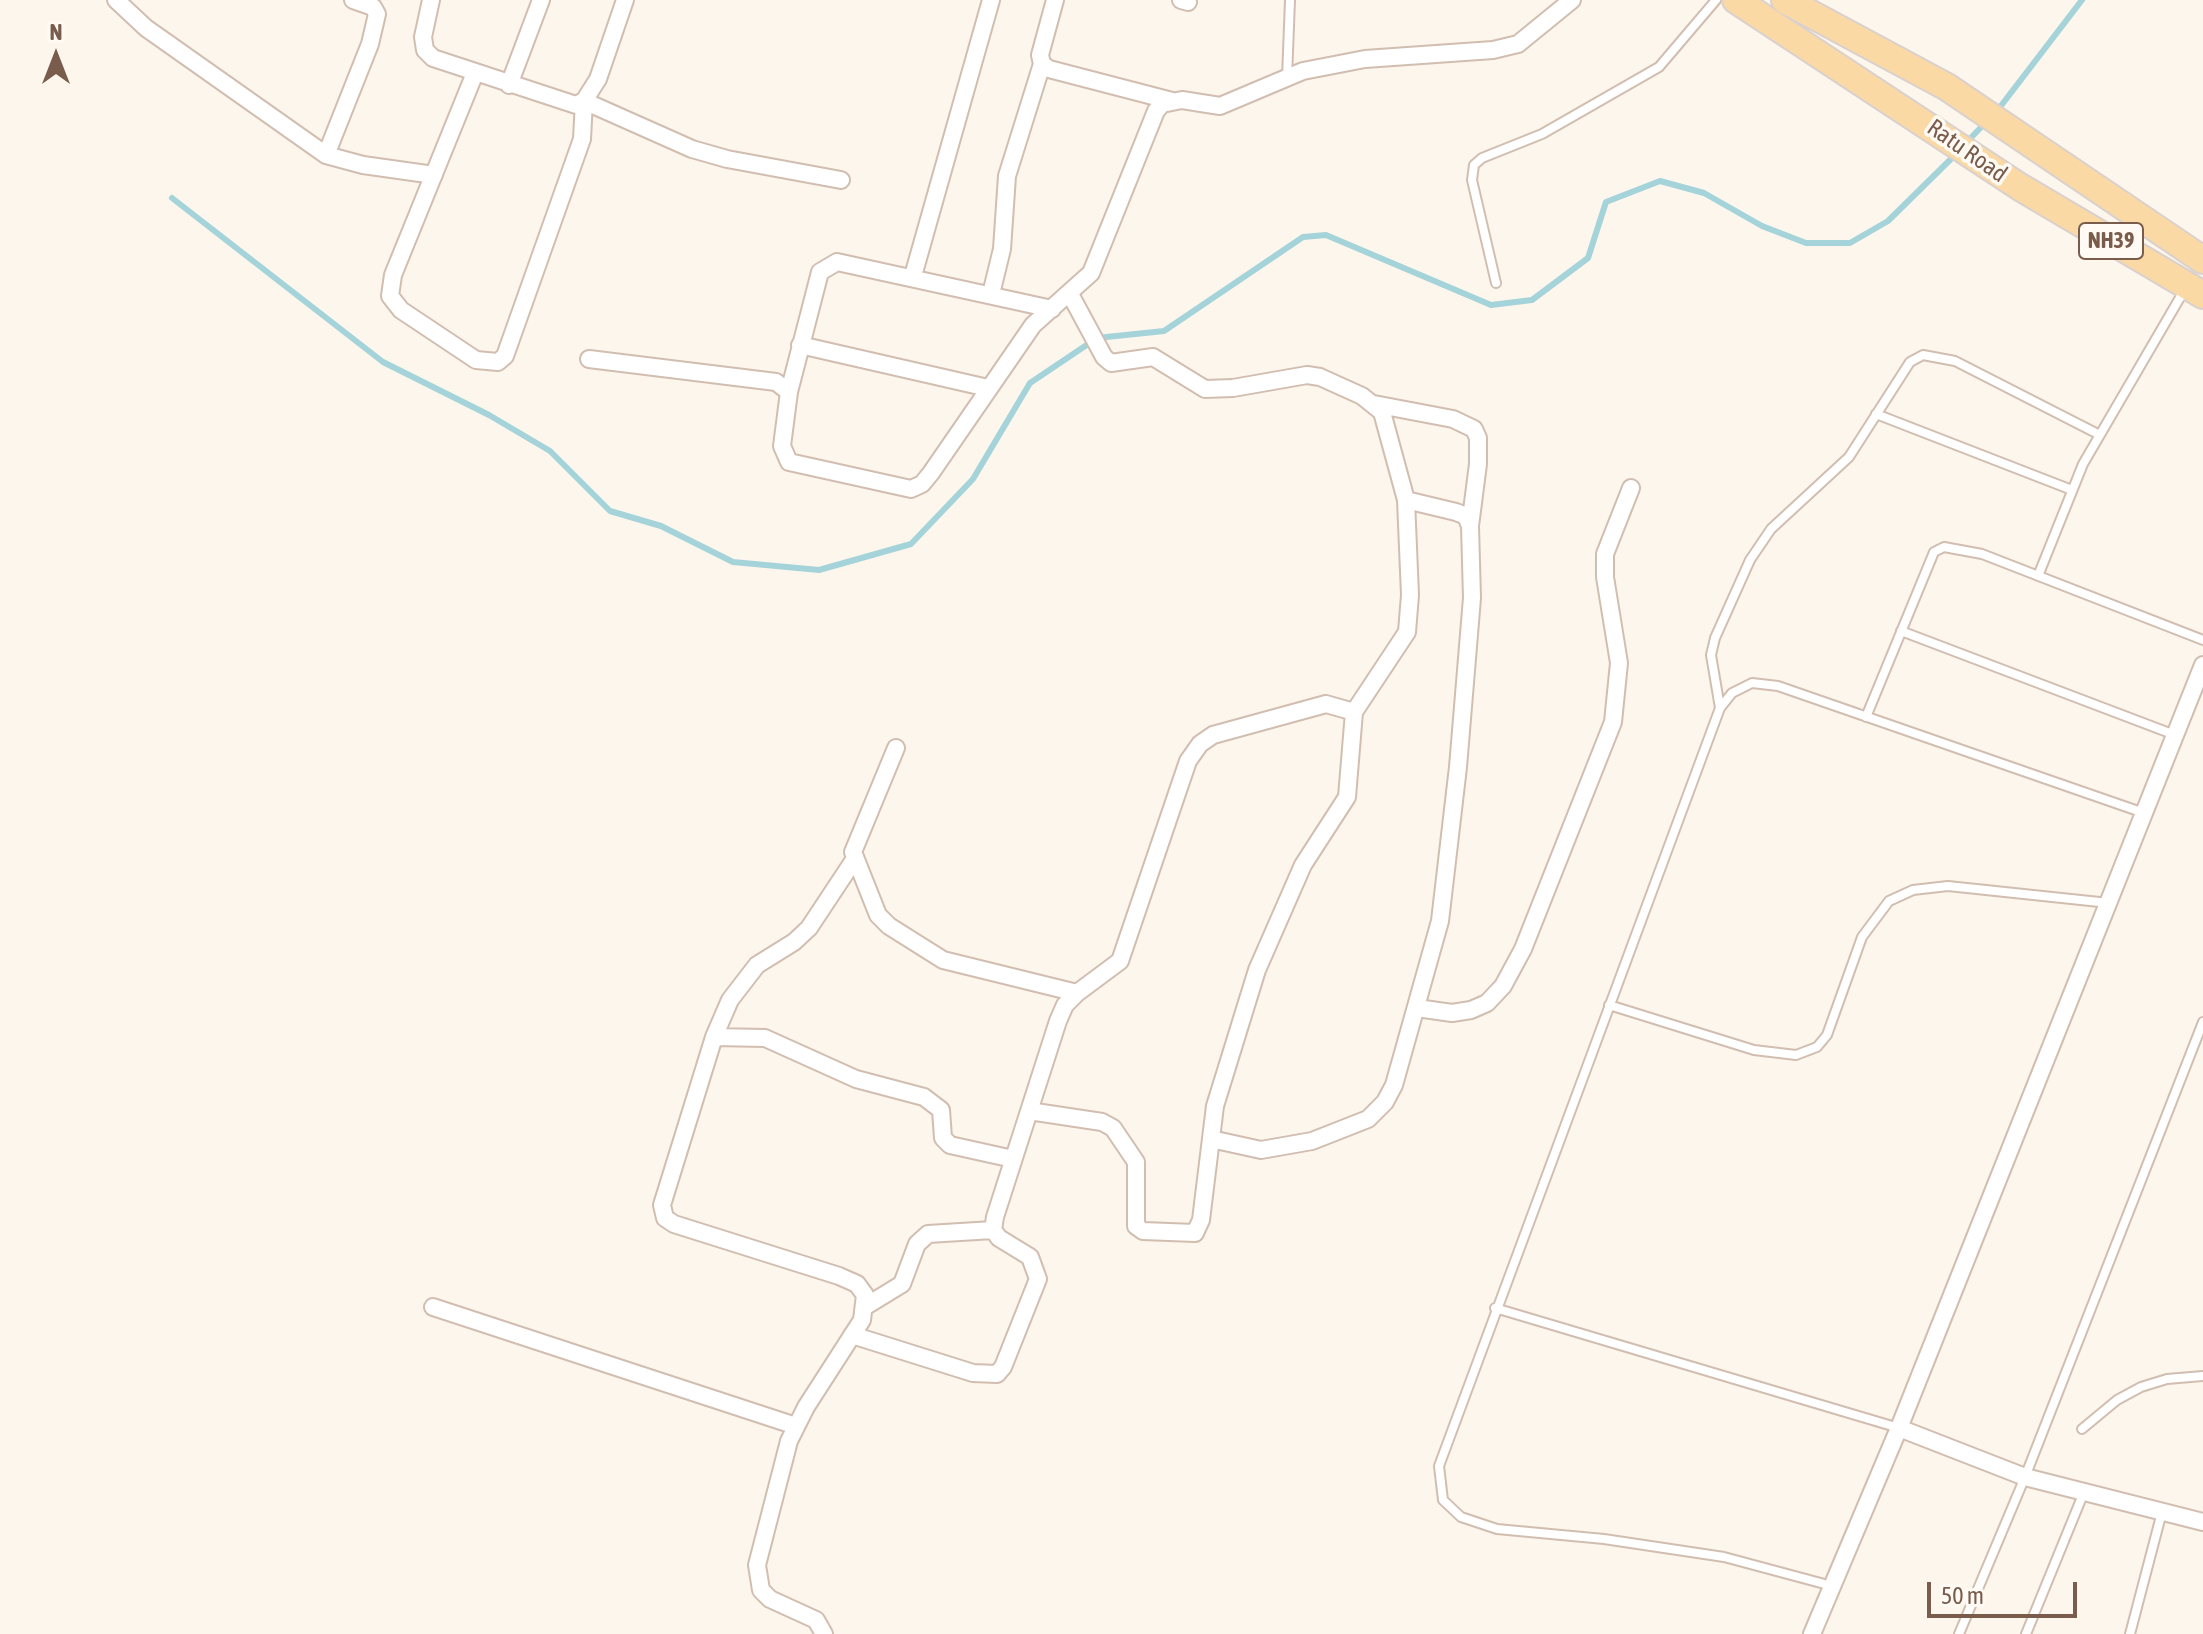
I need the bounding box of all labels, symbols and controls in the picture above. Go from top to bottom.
north arrow [16,16,96,96]
text: N [50,19,62,45]
street label: Ratu Road [1922,113,2012,189]
road number: NH39 [2079,223,2143,259]
scale bar [1931,1566,2081,1616]
text: 50 m [1941,1582,1984,1609]

